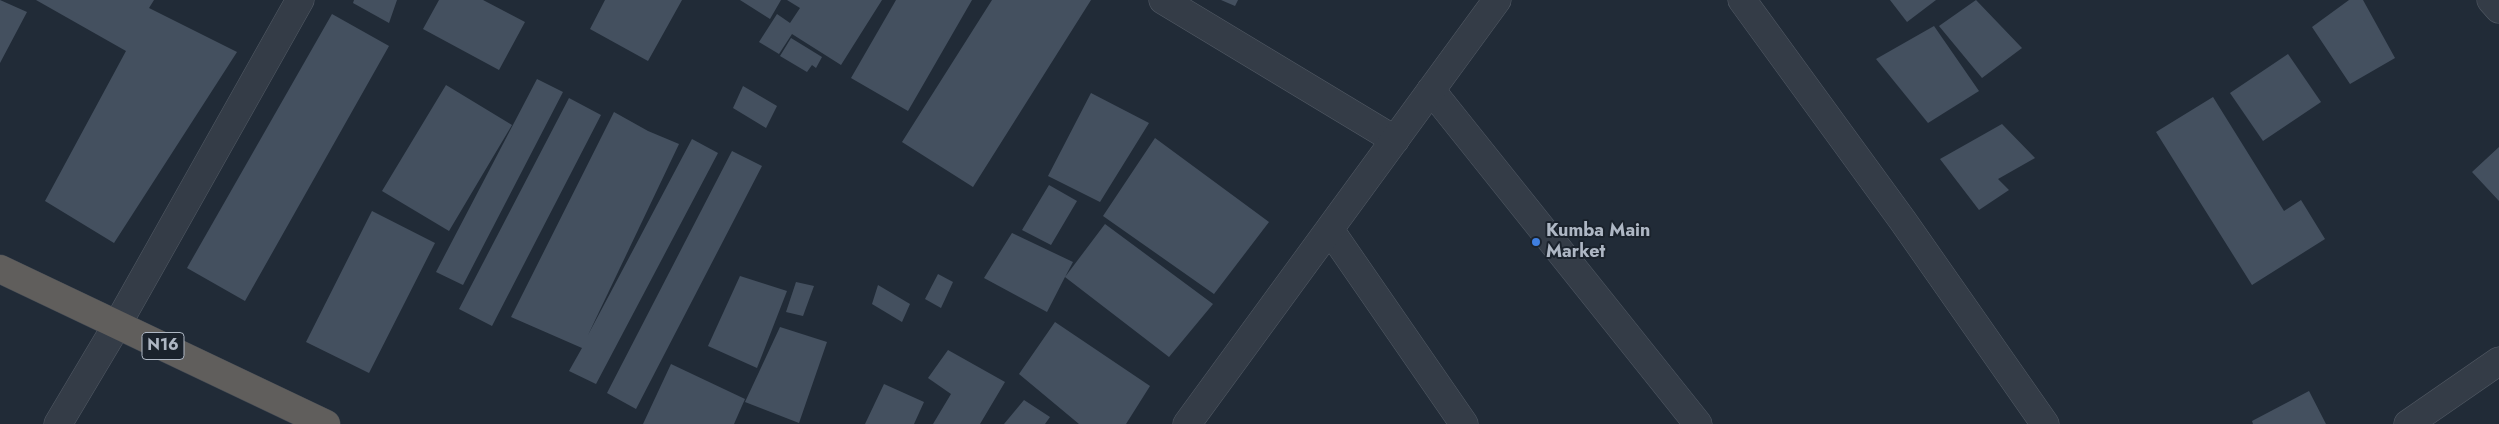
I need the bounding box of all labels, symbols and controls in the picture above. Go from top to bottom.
place label: Kumba Main Market [1546,221,1650,264]
marker: Kumba Main Market [1530,236,1542,248]
road number: N16 [142,332,184,360]

